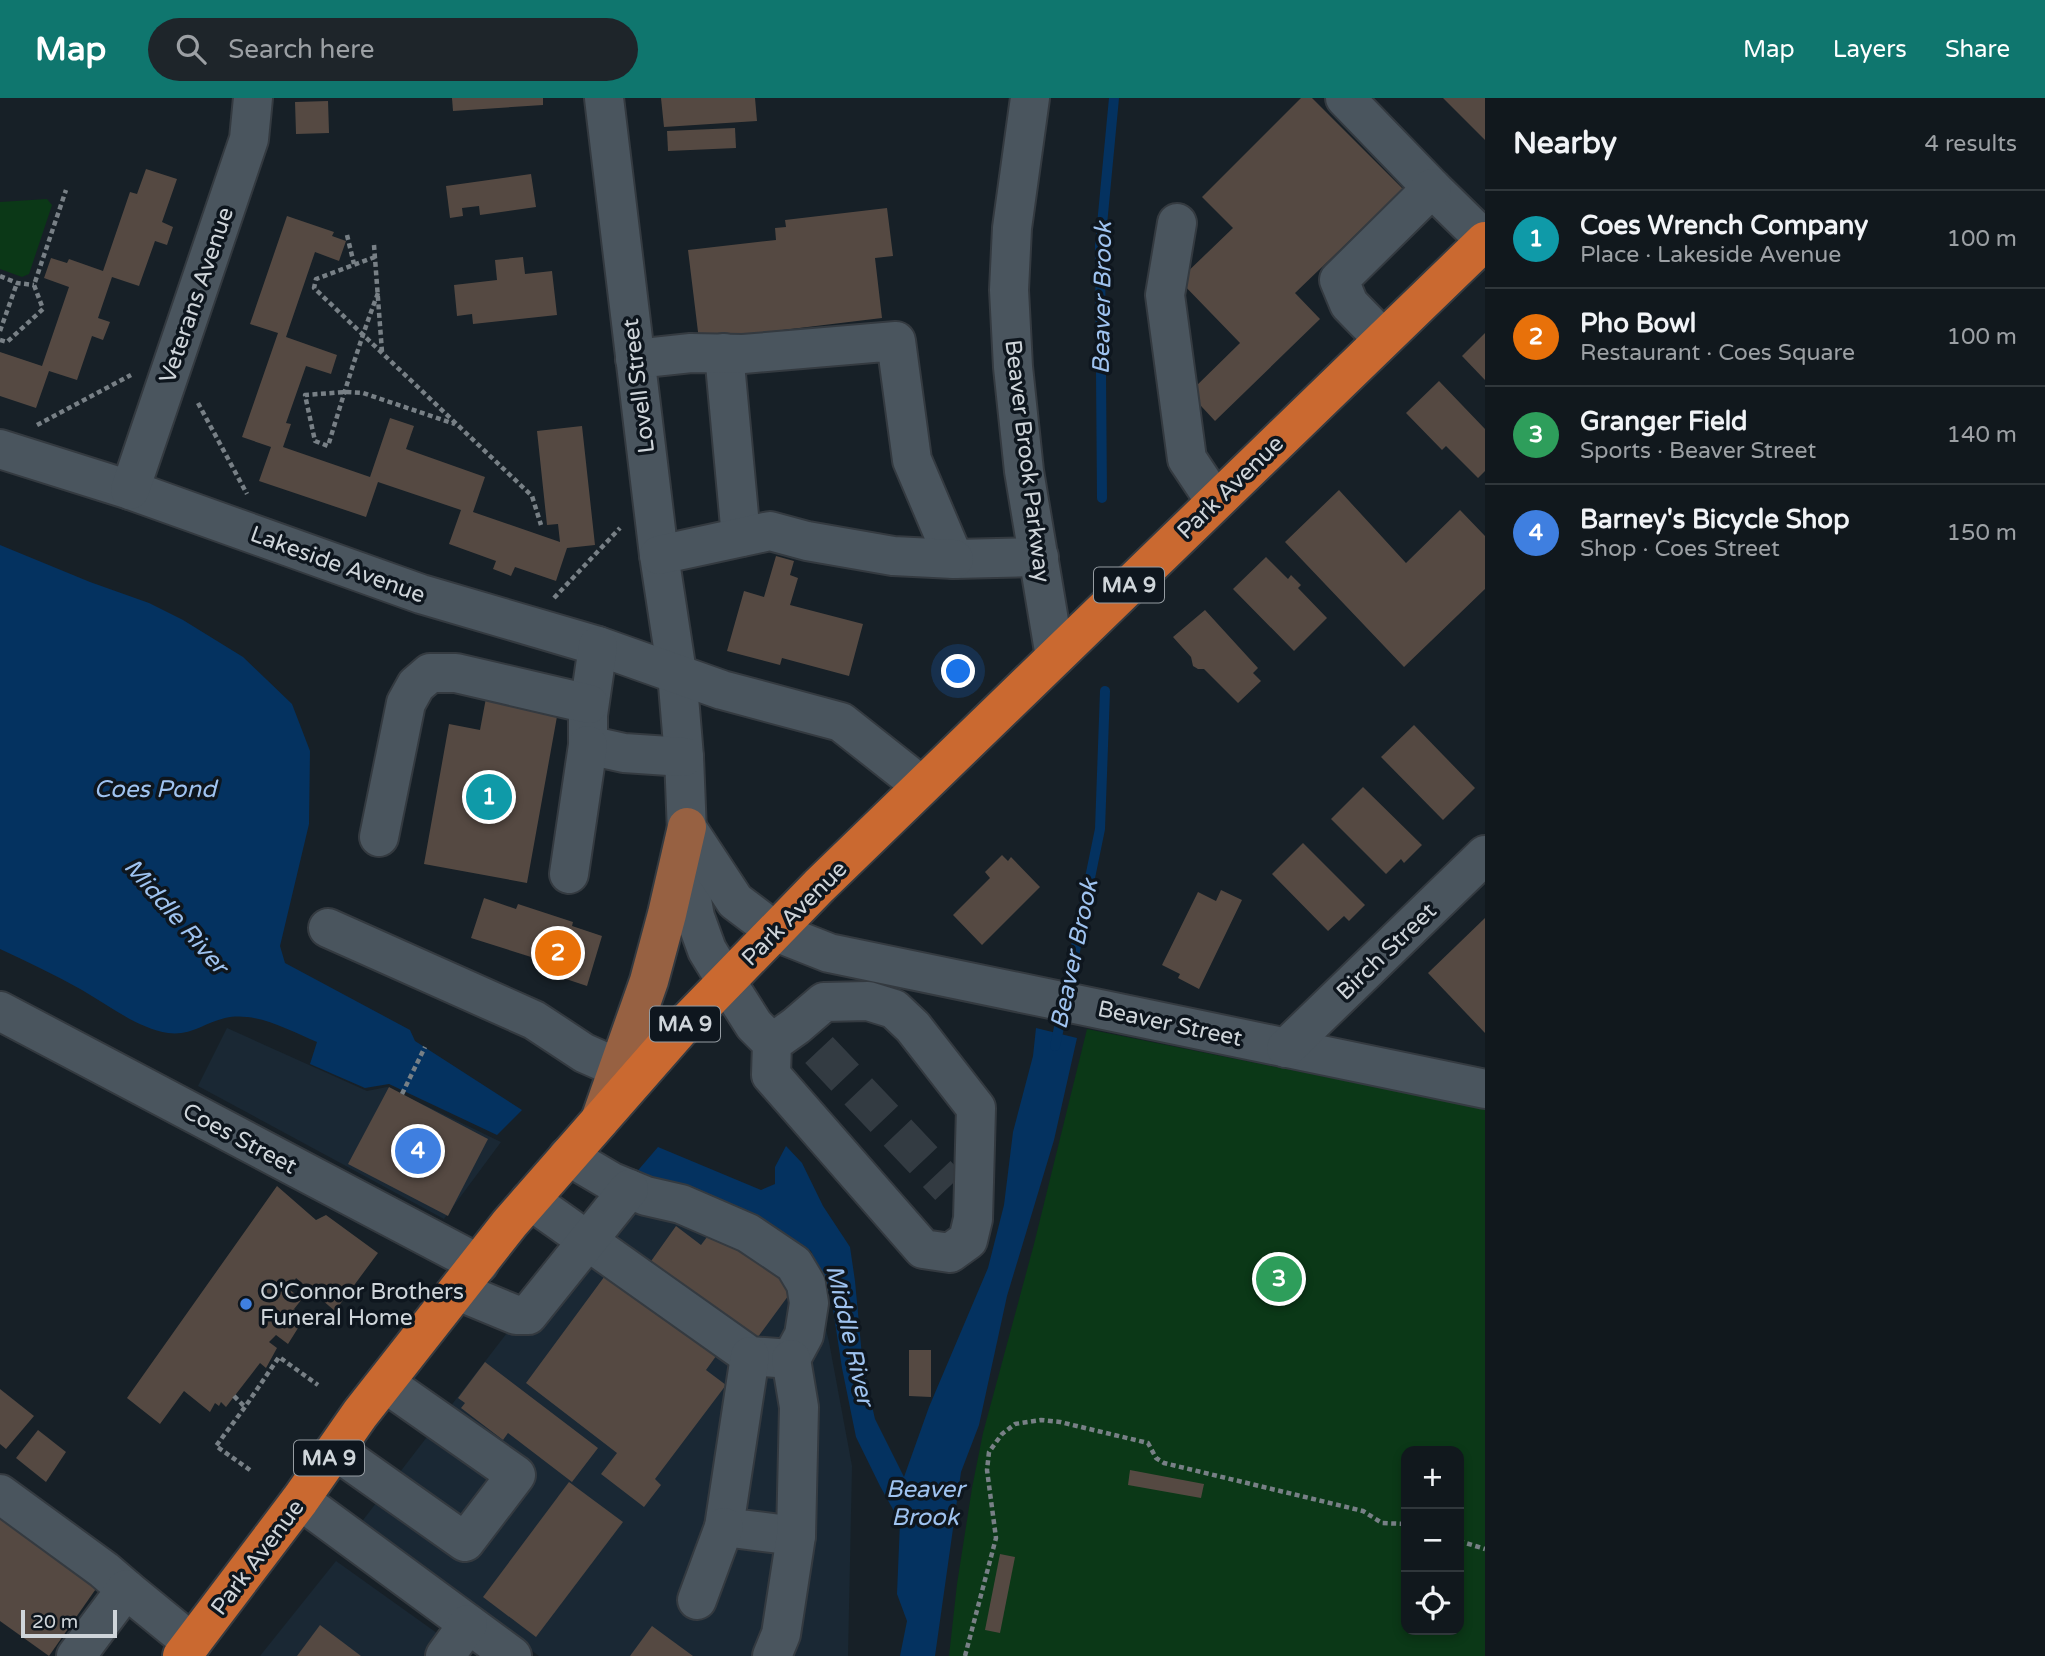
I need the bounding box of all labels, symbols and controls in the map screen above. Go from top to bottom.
search box [148,18,638,81]
text: Map [35,30,106,69]
icon: search [172,30,210,68]
text: Search here [228,34,374,65]
text: Map [1743,35,1795,64]
text: Layers [1833,35,1907,64]
text: Share [1945,35,2010,64]
text: Nearby [1513,125,1617,162]
text: 4 results [1924,130,2017,158]
street label: Veterans Avenue [154,204,240,387]
text: Coes Wrench Company [1580,210,1868,241]
water label: Beaver Brook [1087,220,1118,375]
text: 1 [1529,225,1543,253]
text: 100 m [1947,225,2017,253]
text: Place · Lakeside Avenue [1580,241,1841,269]
text: Pho Bowl [1580,308,1696,339]
street label: Lovell Street [617,317,661,455]
text: 2 [1529,323,1543,351]
text: 100 m [1947,323,2017,351]
street label: Beaver Brook Parkway [998,338,1056,584]
text: Restaurant · Coes Square [1580,339,1855,367]
text: Granger Field [1580,406,1748,437]
text: 3 [1529,421,1543,449]
text: 140 m [1947,421,2017,449]
street label: Park Avenue [1172,430,1290,546]
text: Sports · Beaver Street [1580,437,1816,465]
text: Barney's Bicycle Shop [1580,504,1850,535]
text: 4 [1529,519,1543,547]
text: 150 m [1947,519,2017,547]
street label: Lakeside Avenue [246,520,429,610]
text: Shop · Coes Street [1580,535,1780,563]
road number: MA 9 [1094,568,1164,602]
your location [941,654,975,688]
pin: 1 [466,771,512,823]
water label: Coes Pond [94,775,219,804]
water label: Middle River [118,853,235,982]
street label: Park Avenue [736,855,853,972]
water label: Beaver Brook [1044,875,1105,1032]
street label: Birch Street [1331,897,1443,1006]
pin: 2 [535,927,581,979]
street label: Beaver Street [1095,995,1245,1053]
road number: MA 9 [650,1006,720,1042]
street label: Coes Street [178,1097,302,1181]
pin: 4 [395,1125,441,1177]
pin: 3 [1256,1253,1302,1305]
water label: Middle River [819,1262,880,1411]
place label: O'Connor Brothers Funeral Home [260,1278,464,1332]
marker: O'Connor Brothers Funeral Home [238,1296,254,1312]
road number: MA 9 [294,1440,364,1476]
map controls [1401,1446,1464,1635]
button: + [1401,1446,1464,1509]
water label: Beaver Brook [886,1475,967,1532]
street label: Park Avenue [205,1494,310,1621]
button: − [1401,1509,1464,1572]
button: locate [1401,1572,1464,1635]
scale bar [21,1607,117,1639]
text: 20 m [32,1611,78,1633]

